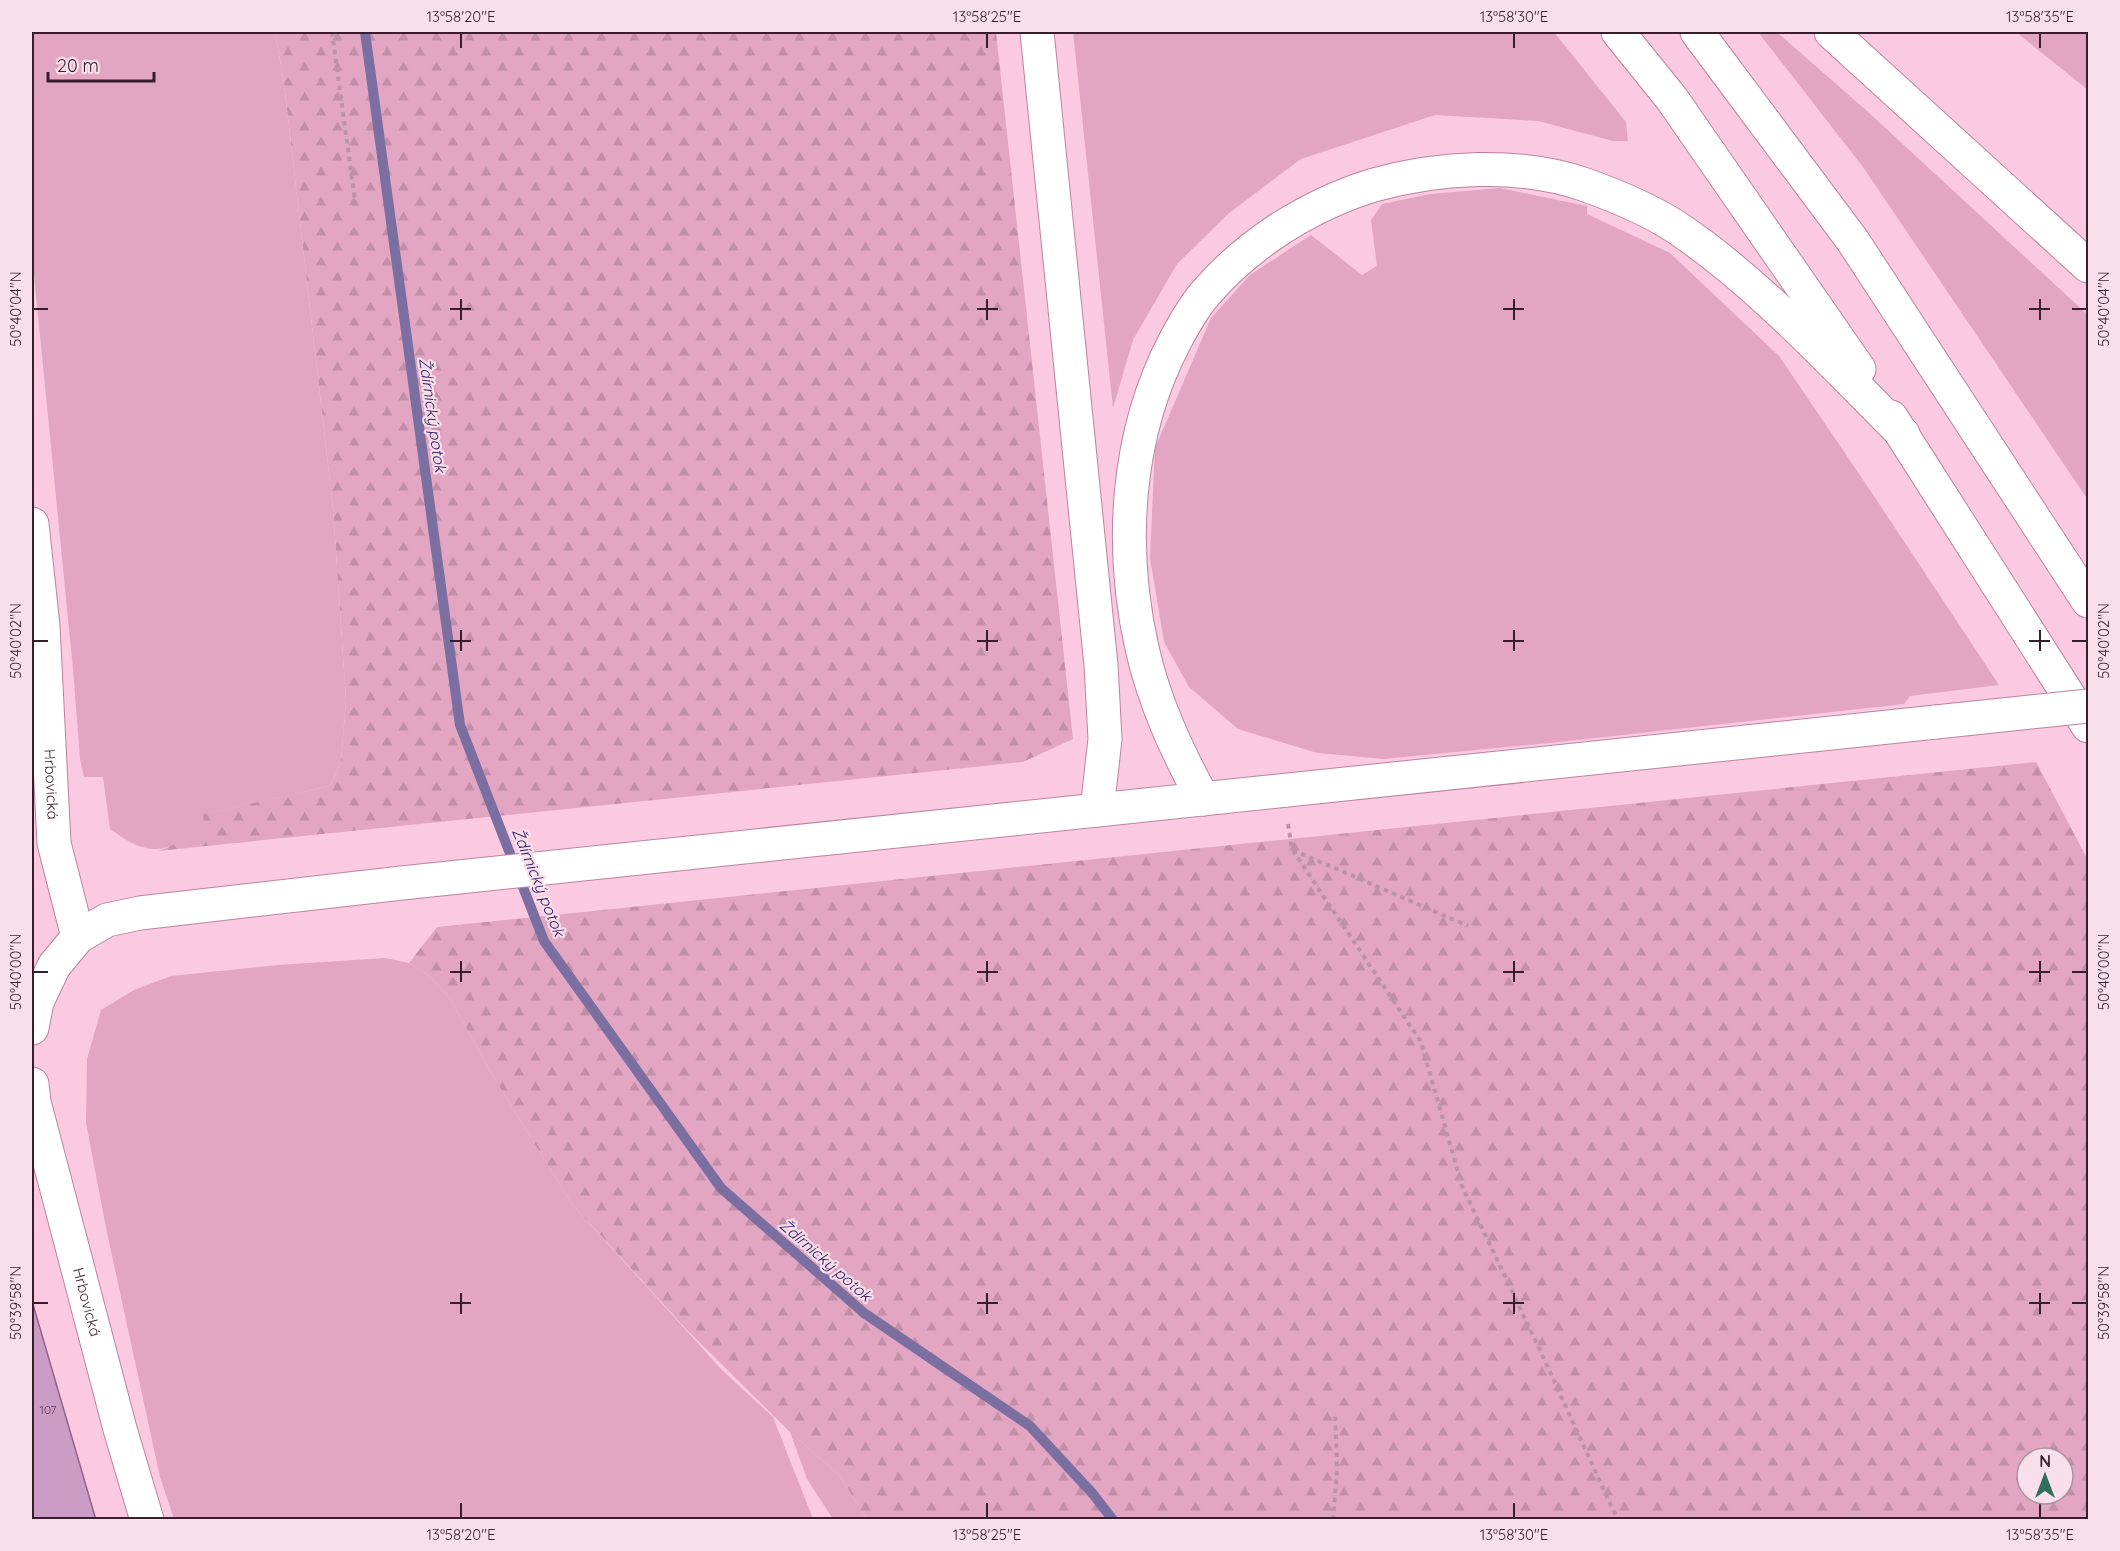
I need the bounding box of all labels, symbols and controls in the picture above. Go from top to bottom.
text: 13°58'20"E [426,7,496,26]
text: 13°58'25"E [953,7,1021,26]
text: 13°58'30"E [1480,7,1548,26]
text: 13°58'35"E [2006,7,2074,26]
scale bar [48,45,154,83]
text: 20 m [57,54,99,77]
text: 50°40'04"N [6,271,25,347]
text: 50°40'04"N [2094,271,2113,347]
water label: Ždírnický potok [415,356,451,475]
text: 50°40'02"N [6,603,25,679]
text: 50°40'02"N [2094,603,2113,679]
street label: Hrbovická [40,748,63,820]
water label: Ždírnický potok [508,825,570,941]
text: 50°40'00"N [6,934,25,1010]
text: 50°40'00"N [2094,934,2113,1010]
water label: Ždírnický potok [776,1215,877,1306]
street label: Hrbovická [69,1265,105,1339]
text: 50°39'58"N [6,1266,25,1340]
text: 50°39'58"N [2094,1266,2113,1340]
house number: 107 [39,1402,57,1417]
north arrow [2015,1446,2075,1506]
text: N [2039,1451,2051,1471]
text: 13°58'20"E [426,1525,496,1544]
text: 13°58'25"E [953,1525,1021,1544]
text: 13°58'30"E [1480,1525,1548,1544]
text: 13°58'35"E [2006,1525,2074,1544]

